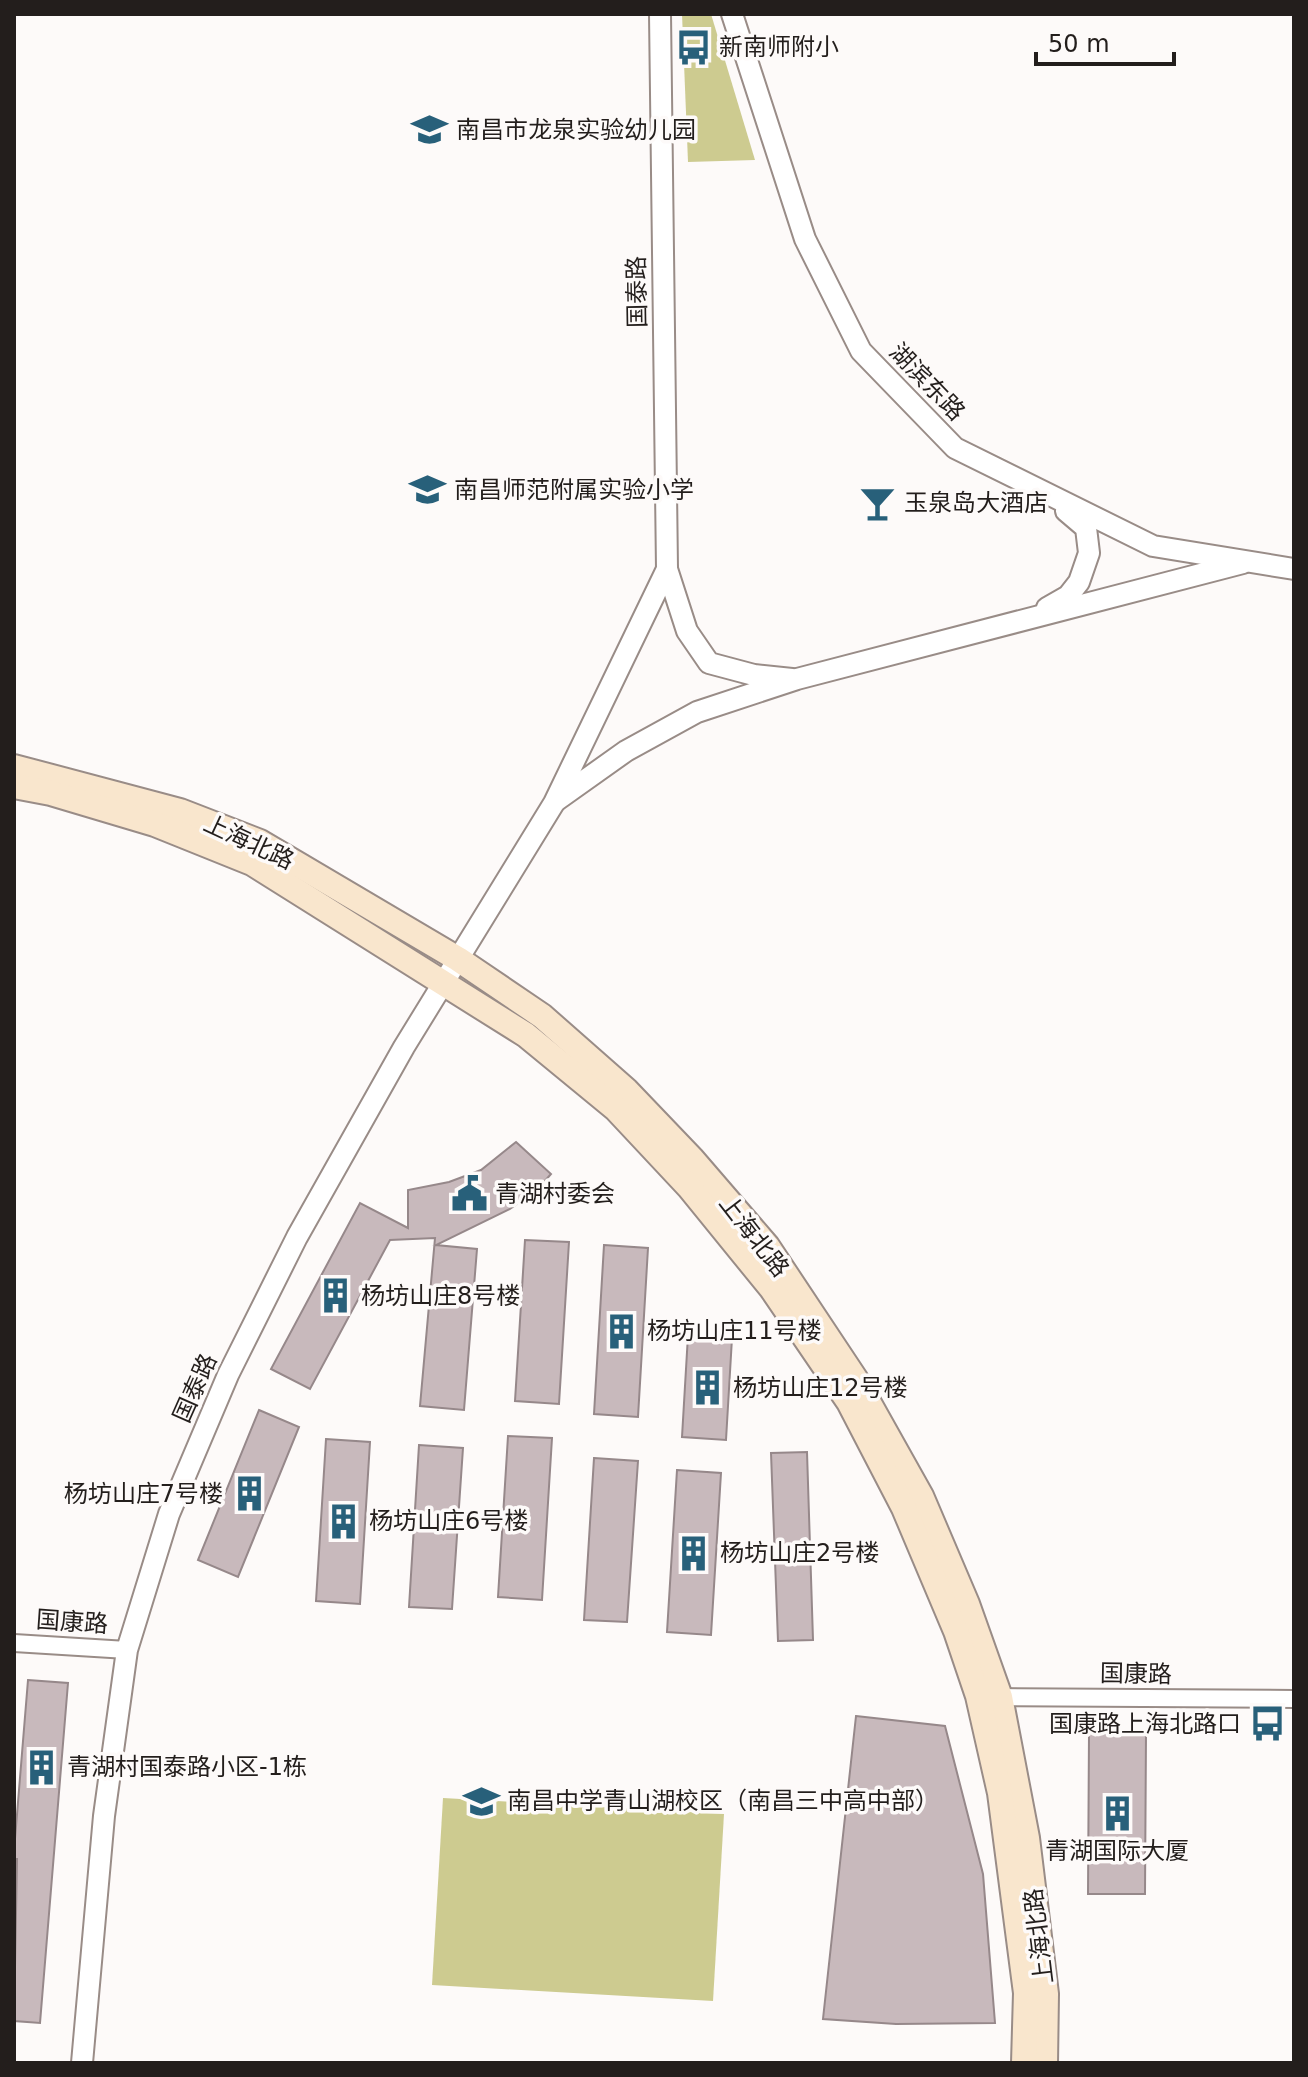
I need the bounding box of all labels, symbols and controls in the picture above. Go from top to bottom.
scale bar [1036,16,1174,66]
bus stop icon: 新南师附小 [674,28,712,66]
text: 50 m [1048,30,1110,58]
place label: 新南师附小 [719,33,839,61]
school or university icon: 南昌市龙泉实验幼儿园 [411,111,449,149]
place label: 南昌市龙泉实验幼儿园 [456,116,696,144]
street label: 国泰路 [622,256,652,328]
street label: 湖滨东路 [884,338,970,426]
school or university icon: 南昌师范附属实验小学 [409,471,447,509]
place label: 南昌师范附属实验小学 [454,476,694,504]
bar icon: 玉泉岛大酒店 [859,484,897,522]
place label: 玉泉岛大酒店 [904,489,1048,517]
street label: 上海北路 [200,809,298,875]
public building icon: 青湖村委会 [450,1175,488,1213]
place label: 青湖村委会 [495,1180,615,1208]
street label: 上海北路 [713,1190,795,1282]
building icon: 杨坊山庄8号楼 [316,1277,354,1315]
place label: 杨坊山庄8号楼 [361,1282,520,1310]
building icon: 杨坊山庄11号楼 [602,1312,640,1350]
place label: 杨坊山庄11号楼 [647,1317,822,1345]
street label: 国泰路 [168,1349,222,1427]
building icon: 杨坊山庄12号楼 [688,1369,726,1407]
place label: 杨坊山庄12号楼 [733,1374,908,1402]
building icon: 杨坊山庄7号楼 [230,1475,268,1513]
place label: 杨坊山庄7号楼 [64,1480,223,1508]
building icon: 杨坊山庄6号楼 [324,1502,362,1540]
place label: 杨坊山庄6号楼 [369,1507,528,1535]
building icon: 杨坊山庄2号楼 [675,1534,713,1572]
place label: 杨坊山庄2号楼 [720,1539,879,1567]
street label: 国康路 [35,1606,109,1638]
street label: 国康路 [1100,1659,1172,1689]
bus stop icon: 国康路上海北路口 [1248,1705,1286,1743]
place label: 国康路上海北路口 [1049,1710,1241,1738]
building icon: 青湖村国泰路小区-1栋 [22,1748,60,1786]
place label: 青湖村国泰路小区-1栋 [67,1753,307,1781]
school or university icon: 南昌中学青山湖校区（南昌三中高中部） [462,1782,500,1820]
place label: 南昌中学青山湖校区（南昌三中高中部） [507,1787,939,1815]
building icon: 青湖国际大厦 [1098,1795,1136,1833]
place label: 青湖国际大厦 [1045,1837,1189,1865]
street label: 上海北路 [1019,1887,1059,1985]

